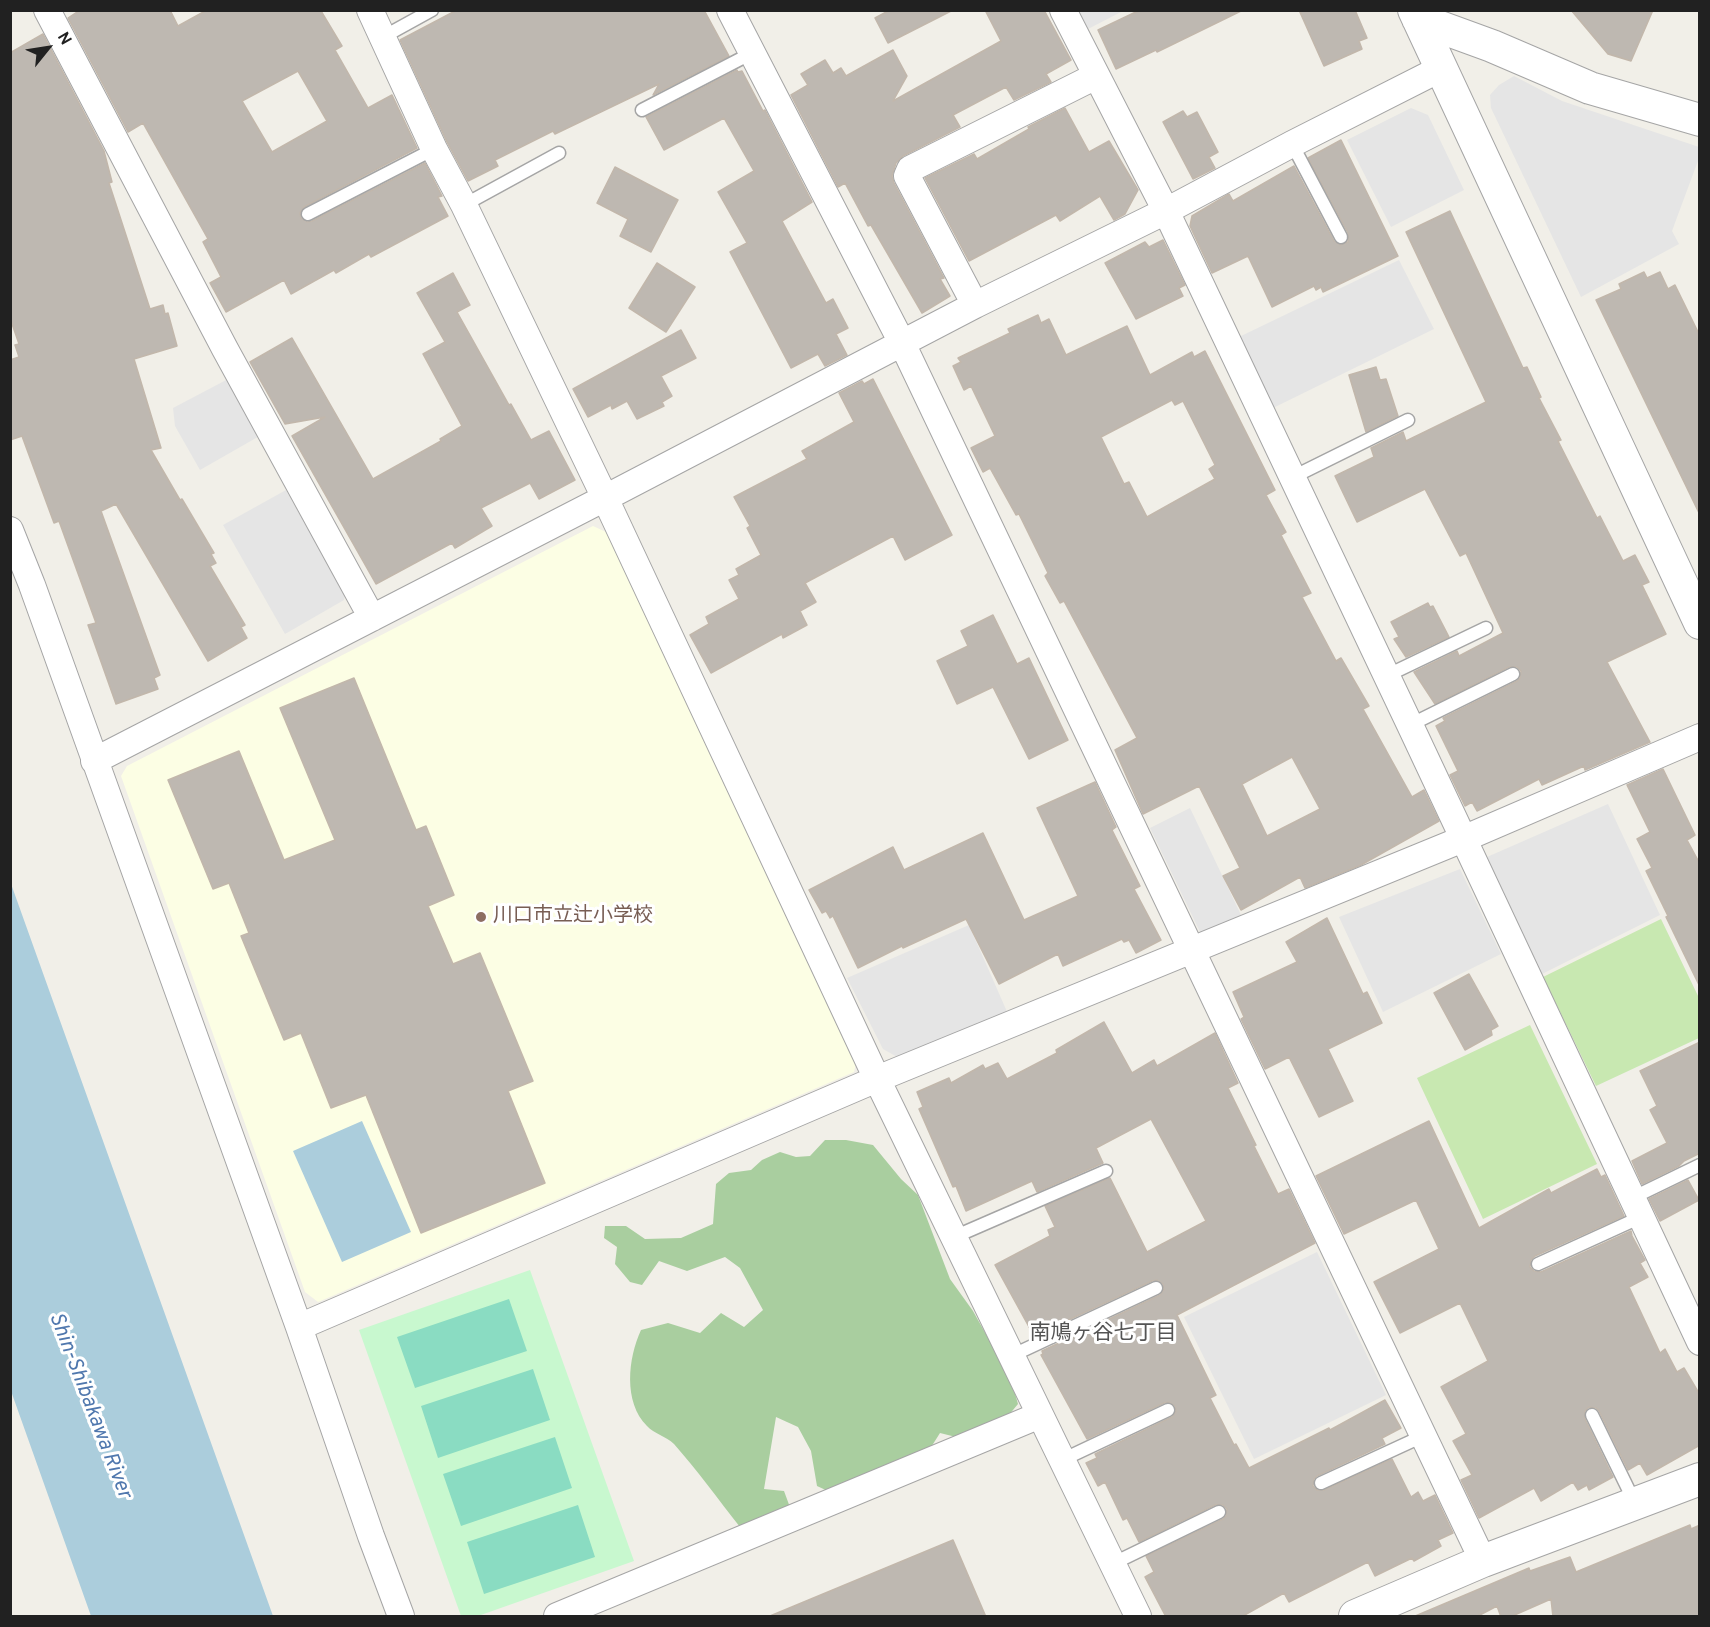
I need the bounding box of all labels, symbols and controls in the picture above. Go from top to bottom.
north arrow [18,18,78,78]
text: N [52,29,75,49]
place label: 川口市立辻小学校 [493,905,653,929]
marker: 川口市立辻小学校 [474,910,488,924]
water label: Shin-Shibakawa River [42,1309,136,1503]
district label: 南鳩ヶ谷七丁目 [1030,1322,1176,1348]

